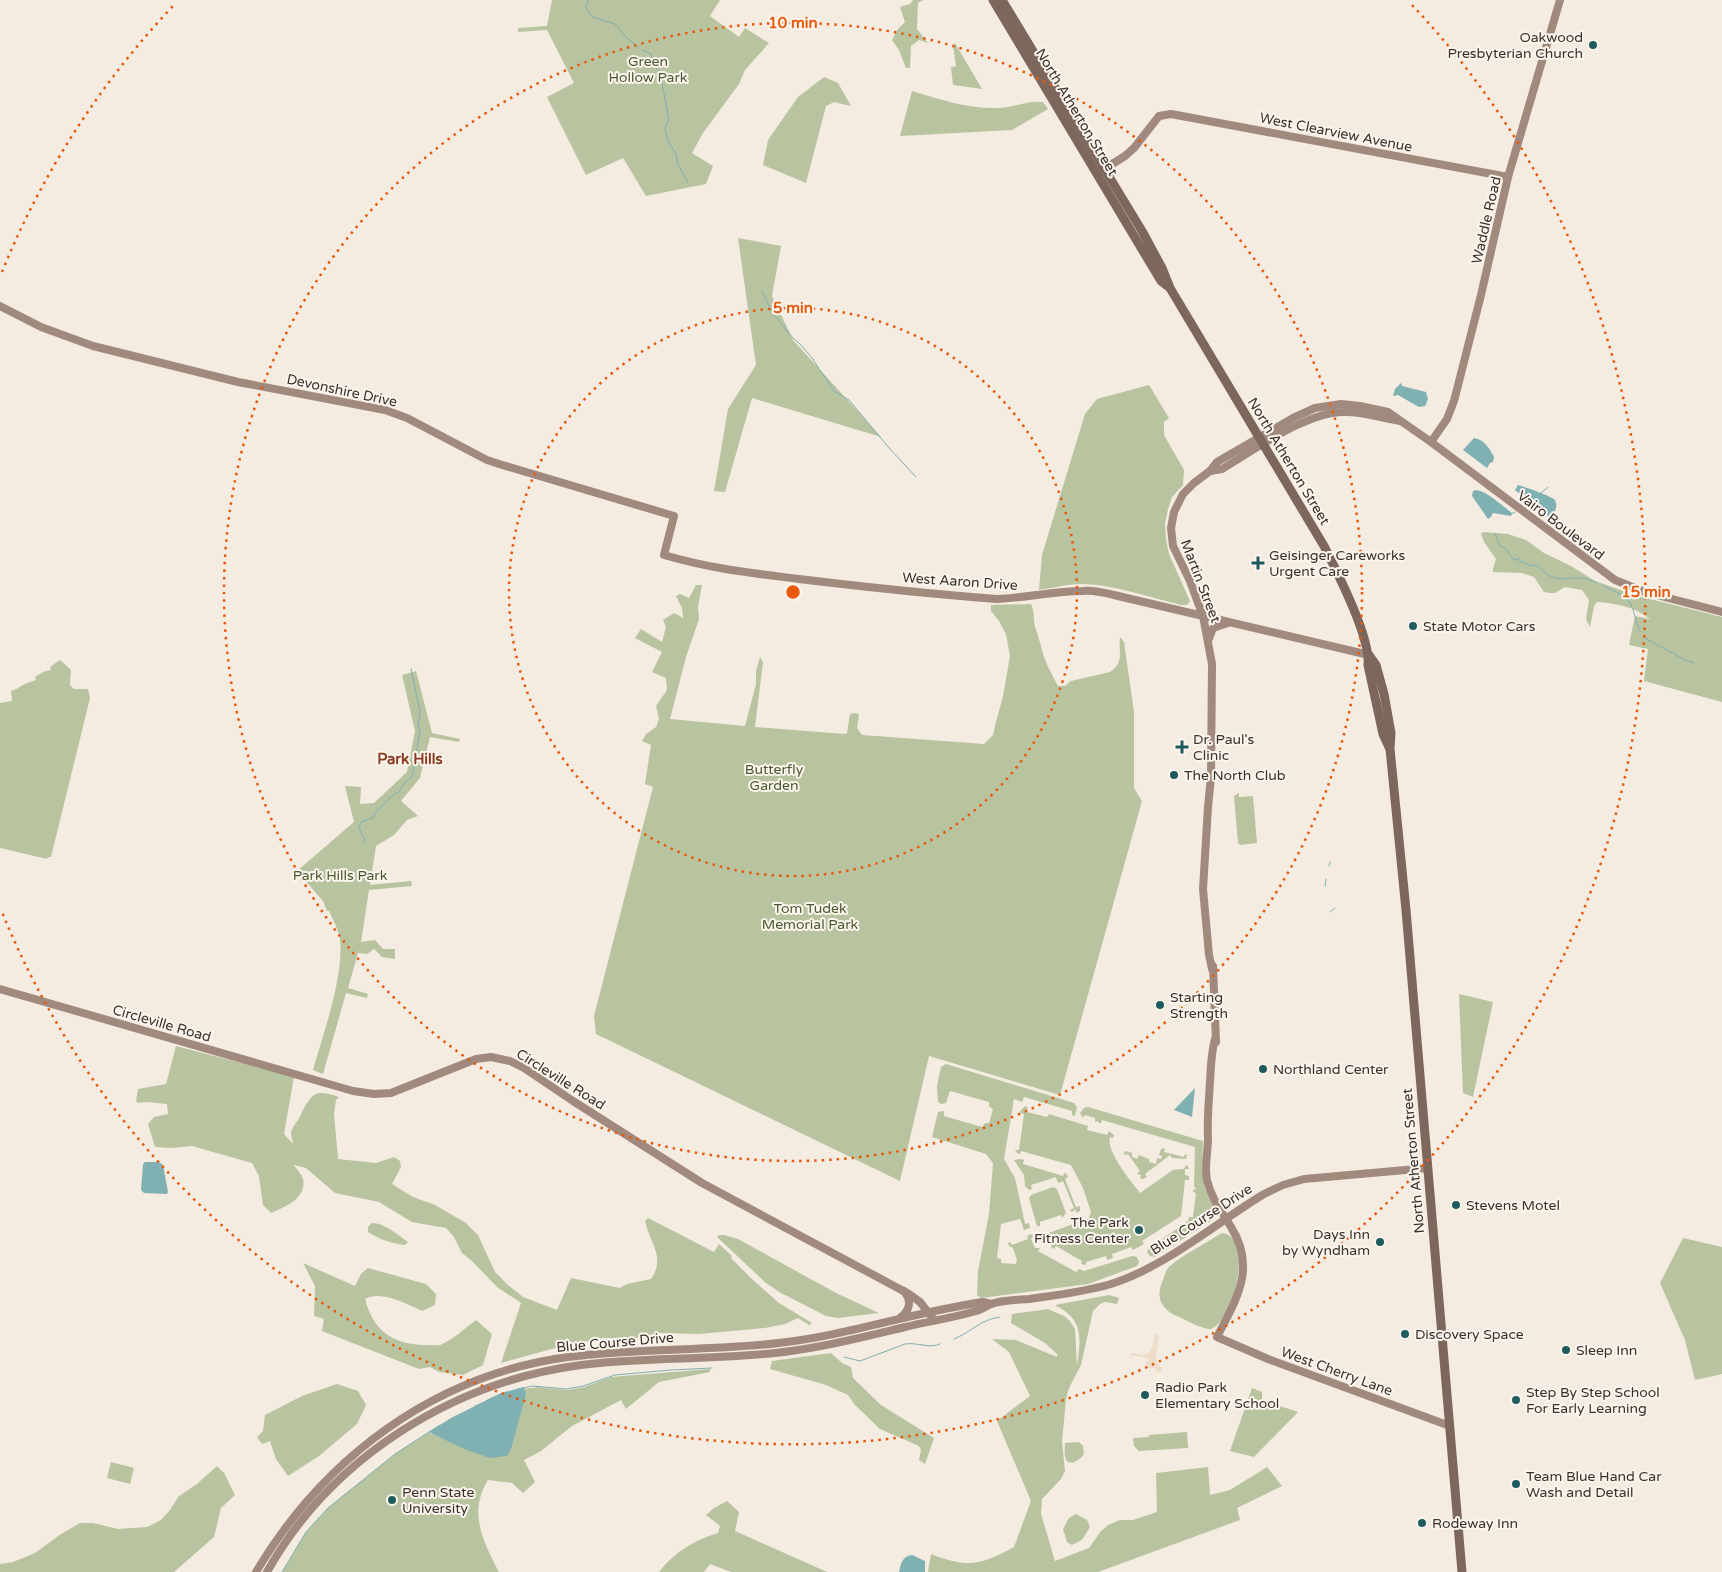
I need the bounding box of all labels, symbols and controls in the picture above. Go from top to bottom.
text: 10 min [768,14,818,32]
place label: Oakwood Presbyterian Church [1447,29,1583,62]
marker: Oakwood Presbyterian Church [1587,39,1599,51]
street label: North Atherton Street [1032,45,1122,180]
park label: Green Hollow Park [609,53,688,86]
street label: West Clearview Avenue [1258,109,1414,156]
street label: Waddle Road [1468,175,1505,266]
text: 5 min [773,299,813,317]
street label: Devonshire Drive [285,370,399,411]
street label: North Atherton Street [1244,394,1334,529]
street label: Vairo Boulevard [1514,487,1608,564]
street label: Martin Street [1177,537,1224,626]
place label: Geisinger Careworks Urgent Care [1269,547,1406,580]
marker: Geisinger Careworks Urgent Care [1251,556,1265,570]
street label: West Aaron Drive [902,569,1018,594]
centre of rings [784,583,802,601]
text: 15 min [1621,583,1671,601]
place label: State Motor Cars [1423,618,1536,635]
marker: State Motor Cars [1407,620,1419,632]
place label: Dr. Paul's Clinic [1193,731,1255,764]
marker: Dr. Paul's Clinic [1175,740,1189,754]
district label: Park Hills [377,750,443,768]
park label: Butterfly Garden [745,761,804,794]
place label: The North Club [1184,767,1286,784]
marker: The North Club [1168,769,1180,781]
park label: Park Hills Park [293,867,388,884]
park label: Tom Tudek Memorial Park [762,900,859,933]
place label: Starting Strength [1170,989,1228,1022]
marker: Starting Strength [1154,999,1166,1011]
street label: Circleville Road [111,1001,213,1046]
street label: Circleville Road [513,1045,608,1114]
place label: Northland Center [1273,1061,1389,1078]
marker: Northland Center [1257,1063,1269,1075]
street label: North Atherton Street [1399,1087,1428,1234]
street label: Blue Course Drive [1147,1180,1255,1259]
place label: Stevens Motel [1466,1197,1560,1214]
marker: Stevens Motel [1450,1199,1462,1211]
place label: The Park Fitness Center [1034,1214,1130,1247]
marker: The Park Fitness Center [1133,1224,1145,1236]
place label: Days Inn by Wyndham [1282,1226,1370,1259]
marker: Days Inn by Wyndham [1374,1236,1386,1248]
place label: Discovery Space [1415,1326,1524,1343]
marker: Discovery Space [1399,1328,1411,1340]
street label: Blue Course Drive [556,1329,675,1356]
place label: Sleep Inn [1576,1342,1637,1359]
street label: West Cherry Lane [1279,1343,1395,1400]
marker: Sleep Inn [1560,1344,1572,1356]
place label: Radio Park Elementary School [1155,1379,1279,1412]
place label: Step By Step School For Early Learning [1526,1384,1660,1417]
marker: Radio Park Elementary School [1139,1389,1151,1401]
marker: Step By Step School For Early Learning [1510,1394,1522,1406]
place label: Team Blue Hand Car Wash and Detail [1526,1468,1662,1501]
marker: Team Blue Hand Car Wash and Detail [1510,1478,1522,1490]
place label: Penn State University [402,1484,474,1517]
marker: Penn State University [386,1494,398,1506]
place label: Rodeway Inn [1432,1515,1518,1532]
marker: Rodeway Inn [1416,1517,1428,1529]

